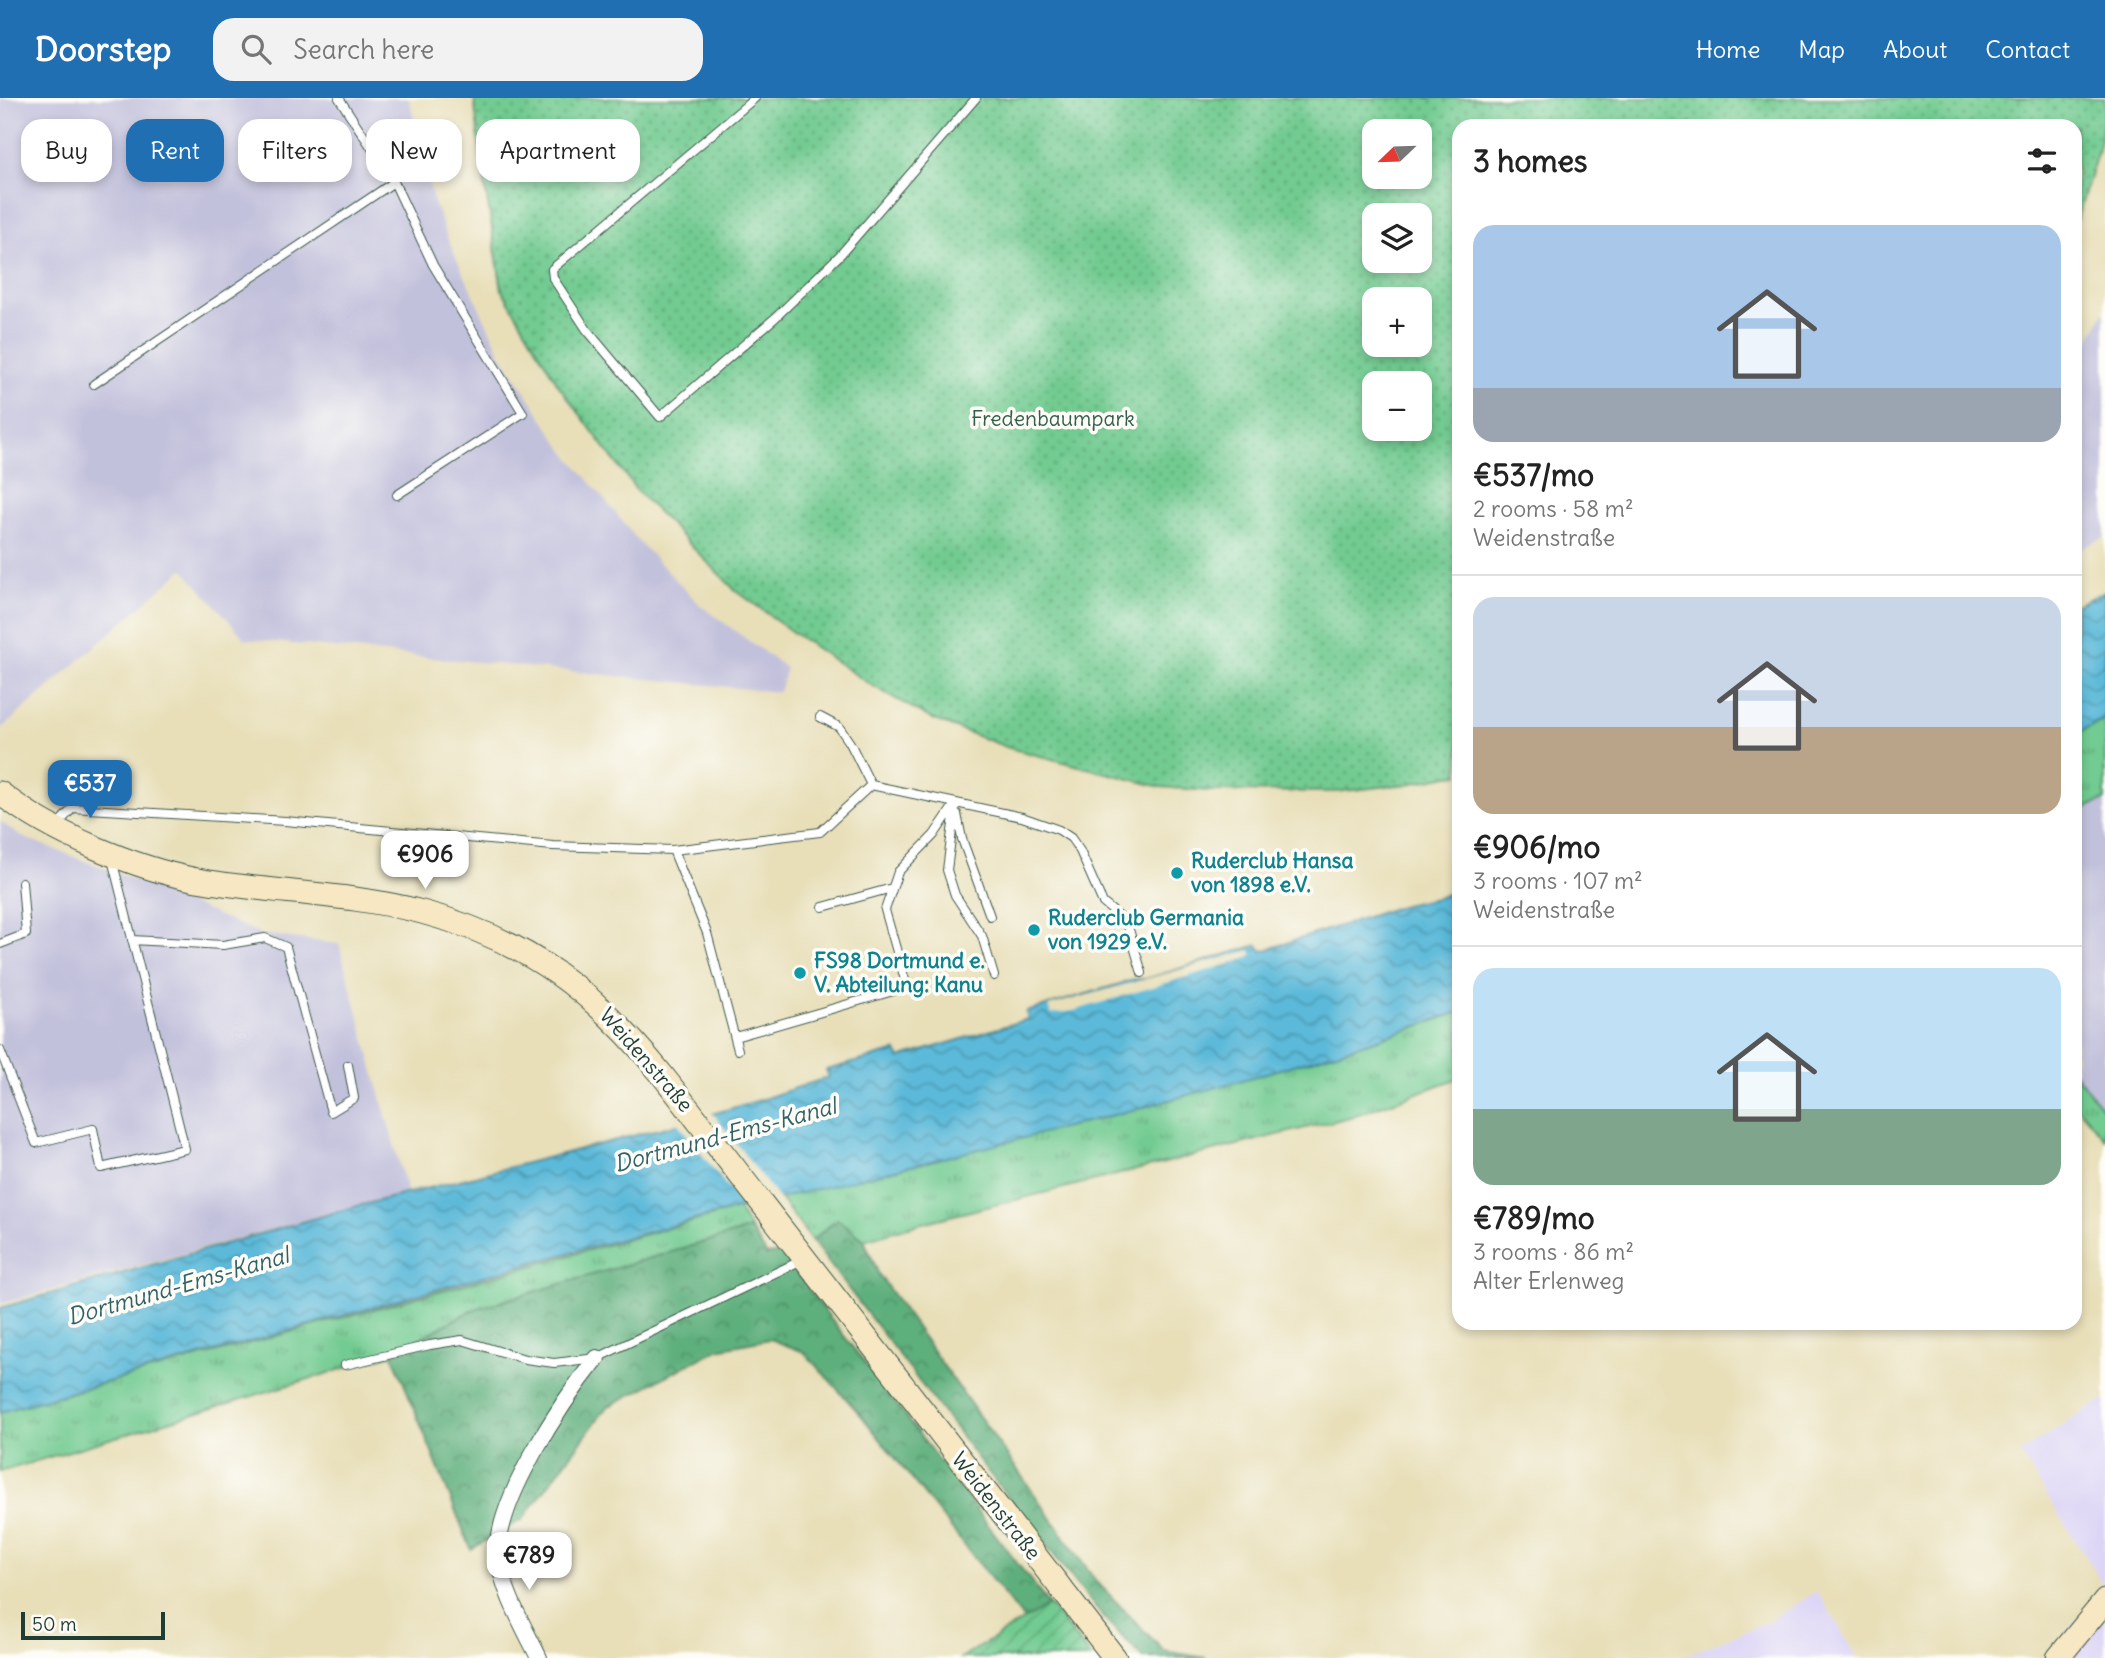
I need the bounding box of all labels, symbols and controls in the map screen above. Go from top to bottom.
search box [213,18,703,81]
text: Doorstep [35,28,171,70]
icon: search [237,30,275,68]
text: Search here [293,33,434,66]
text: Home [1696,34,1760,64]
text: Map [1798,34,1845,64]
text: About [1883,34,1947,64]
text: Contact [1985,34,2070,64]
chip: Buy [21,119,112,182]
chip: Rent [126,119,224,182]
chip: Filters [238,119,352,182]
chip: New [366,119,462,182]
chip: Apartment [476,119,640,182]
north arrow [1362,119,1432,189]
map controls [1362,119,1432,441]
text: 3 homes [1473,142,1587,180]
icon: filters [2023,142,2061,180]
button: layers [1362,203,1432,273]
icon: home [1704,271,1830,397]
button: + [1362,287,1432,357]
button: − [1362,371,1432,441]
park label: Fredenbaumpark [971,405,1135,432]
text: €537/mo [1473,456,1594,494]
text: 2 rooms · 58 m² [1473,494,1634,523]
text: Weidenstraße [1473,523,1615,552]
icon: home [1704,643,1830,769]
pin: €537 [49,760,131,820]
text: €537 [64,768,116,797]
text: €906/mo [1473,828,1600,866]
pin: €906 [384,832,466,891]
text: €906 [397,839,453,868]
place label: Ruderclub Hansa von 1898 e.V. [1191,847,1353,898]
marker: Ruderclub Hansa von 1898 e.V. [1169,865,1185,881]
text: 3 rooms · 107 m² [1473,866,1643,895]
text: Weidenstraße [1473,895,1615,924]
place label: Ruderclub Germania von 1929 e.V. [1048,904,1244,955]
marker: Ruderclub Germania von 1929 e.V. [1026,922,1042,938]
place label: FS98 Dortmund e. V. Abteilung: Kanu [814,947,985,998]
marker: FS98 Dortmund e. V. Abteilung: Kanu [792,965,808,981]
street label: Weidenstraße [594,1002,699,1117]
icon: home [1704,1014,1830,1140]
water label: Dortmund-Ems-Kanal [611,1090,842,1178]
text: €789/mo [1473,1199,1595,1237]
text: 3 rooms · 86 m² [1473,1237,1634,1266]
water label: Dortmund-Ems-Kanal [64,1239,294,1331]
text: Alter Erlenweg [1473,1266,1624,1295]
street label: Weidenstraße [946,1446,1047,1565]
pin: €789 [488,1532,570,1592]
text: €789 [503,1540,555,1569]
scale bar [21,1609,164,1641]
text: 50 m [32,1612,77,1636]

